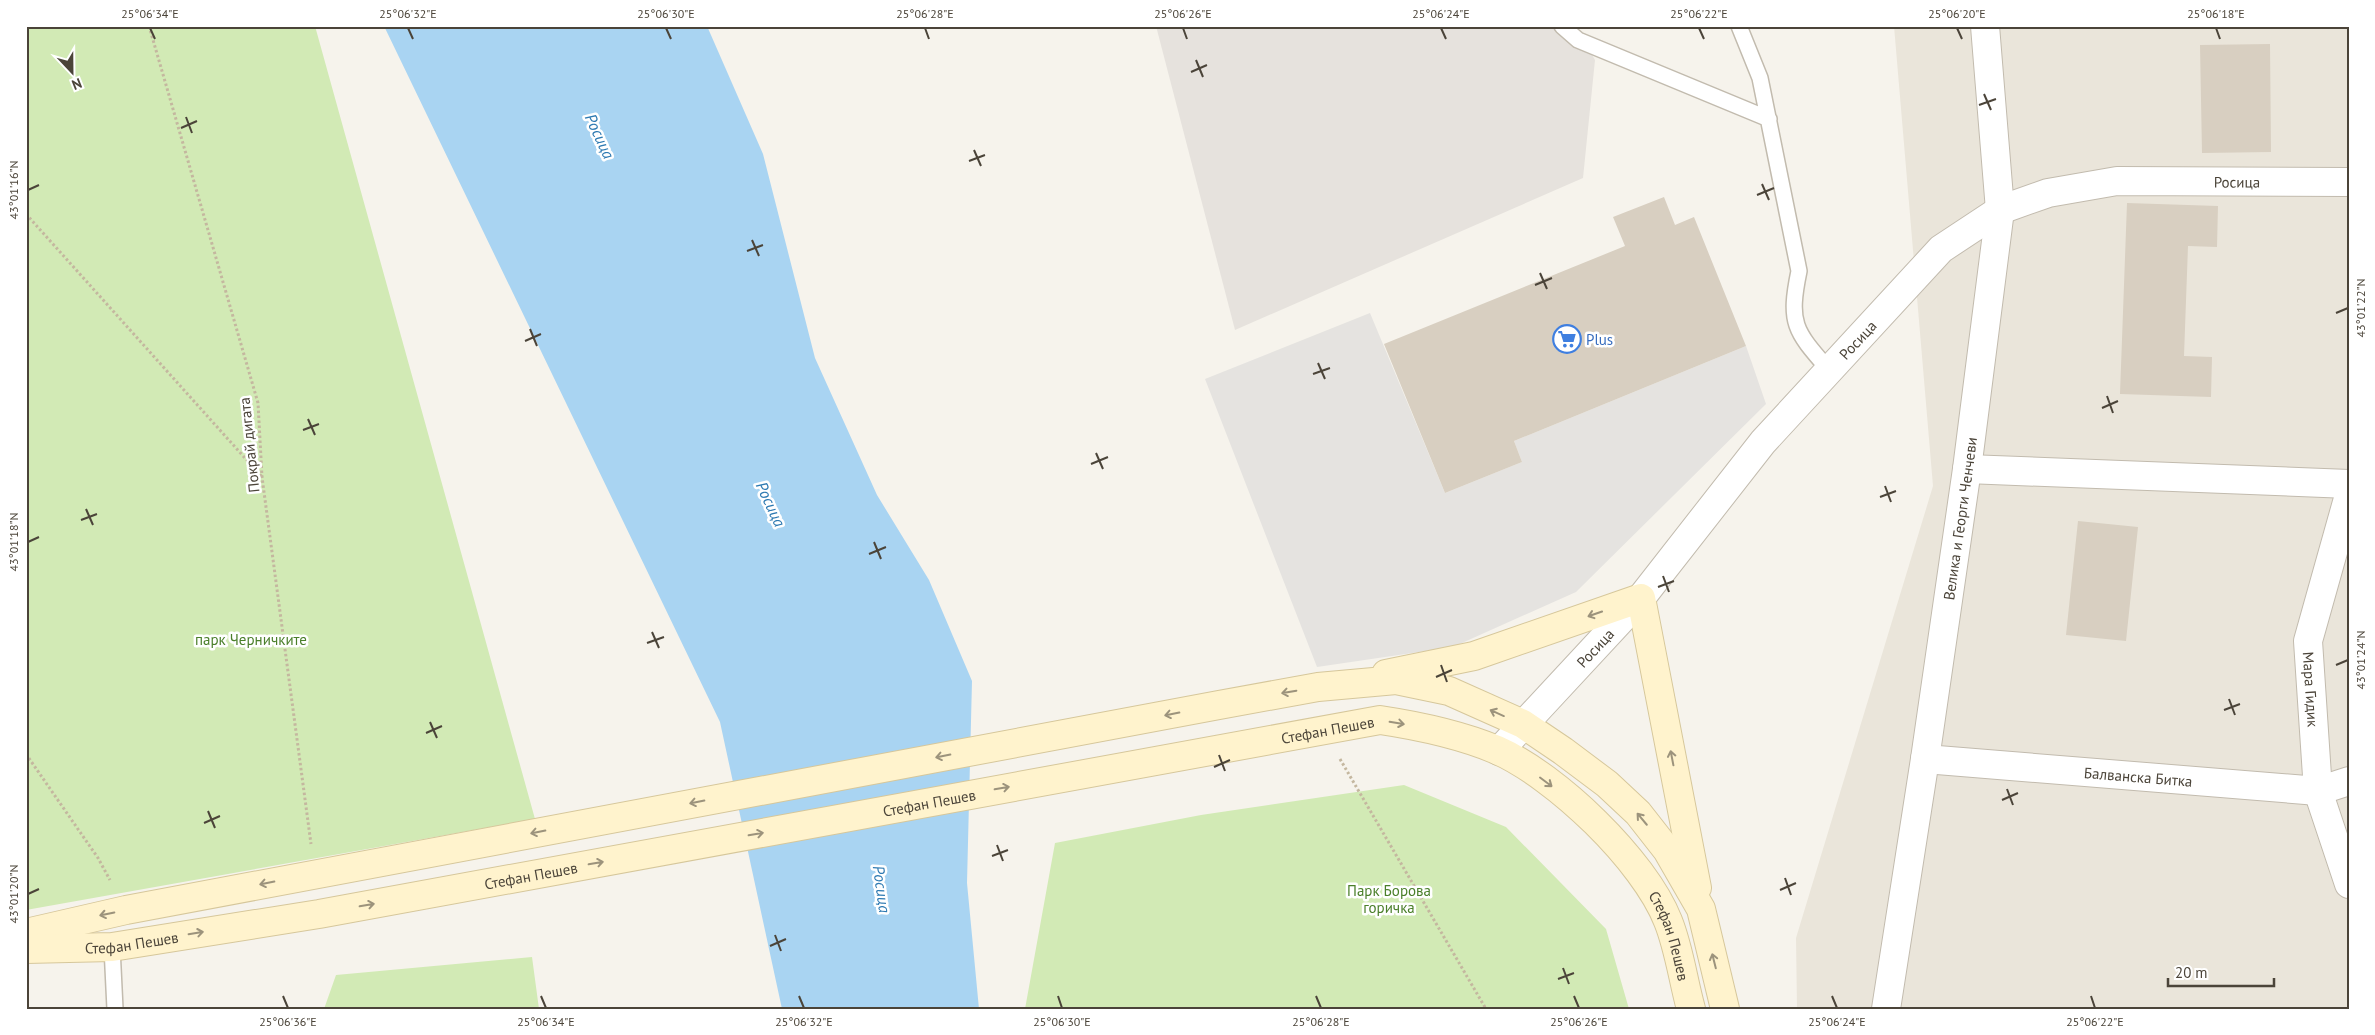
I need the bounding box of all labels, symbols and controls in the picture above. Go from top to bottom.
text: 25°06'34"E [121,6,179,21]
text: 25°06'32"E [379,6,437,21]
text: 25°06'30"E [637,6,695,21]
text: 25°06'28"E [896,6,954,21]
text: 25°06'26"E [1154,6,1212,21]
text: 25°06'24"E [1412,6,1470,21]
text: 25°06'22"E [1670,6,1728,21]
text: 25°06'20"E [1928,6,1986,21]
text: 25°06'18"E [2187,6,2245,21]
north arrow [48,48,98,98]
text: N [69,74,85,94]
water label: Росица [581,110,619,162]
text: 43°01'16"N [6,160,21,220]
street label: Росица [2214,172,2260,191]
text: 43°01'22"N [2353,278,2368,338]
street label: Росица [1835,316,1880,363]
supermarket icon: Plus [1552,324,1582,354]
place label: Plus [1586,330,1613,349]
street label: Покрай дигата [235,396,263,494]
street label: Велика и Георги Ченчеви [1939,436,1980,601]
water label: Росица [752,478,790,530]
text: 43°01'18"N [6,512,21,572]
one-way arrow [1588,610,1603,619]
street label: Росица [1572,624,1618,671]
park label: парк Черничките [195,630,307,649]
text: 43°01'24"N [2353,630,2368,690]
street label: Мара Гидик [2299,651,2323,728]
one-way arrow [1281,688,1297,698]
one-way arrow [1490,708,1505,717]
one-way arrow [1164,709,1180,719]
street label: Стефан Пешев [1280,712,1376,747]
one-way arrow [1389,718,1405,728]
one-way arrow [1667,751,1676,767]
one-way arrow [935,752,951,762]
street label: Балванска Битка [2083,762,2193,790]
one-way arrow [1539,776,1552,787]
one-way arrow [993,783,1009,793]
street label: Стефан Пешев [881,785,977,820]
one-way arrow [690,798,706,808]
one-way arrow [1636,812,1647,825]
one-way arrow [530,828,546,838]
one-way arrow [748,828,764,838]
street label: Стефан Пешев [483,857,579,893]
one-way arrow [588,858,604,867]
text: 43°01'20"N [6,864,21,924]
water label: Росица [869,864,895,914]
one-way arrow [259,879,275,888]
park label: Парк Борова горичка [1347,881,1431,917]
street label: Стефан Пешев [1645,887,1693,983]
one-way arrow [359,900,375,909]
one-way arrow [99,909,115,919]
street label: Стефан Пешев [85,927,180,957]
one-way arrow [188,928,204,938]
one-way arrow [1709,954,1718,970]
scale bar [2168,955,2274,987]
text: 20 m [2175,963,2208,982]
text: 25°06'36"E [259,1014,317,1029]
text: 25°06'34"E [517,1014,575,1029]
text: 25°06'32"E [775,1014,833,1029]
text: 25°06'30"E [1033,1014,1091,1029]
text: 25°06'28"E [1292,1014,1350,1029]
text: 25°06'26"E [1550,1014,1608,1029]
text: 25°06'24"E [1808,1014,1866,1029]
text: 25°06'22"E [2066,1014,2124,1029]

